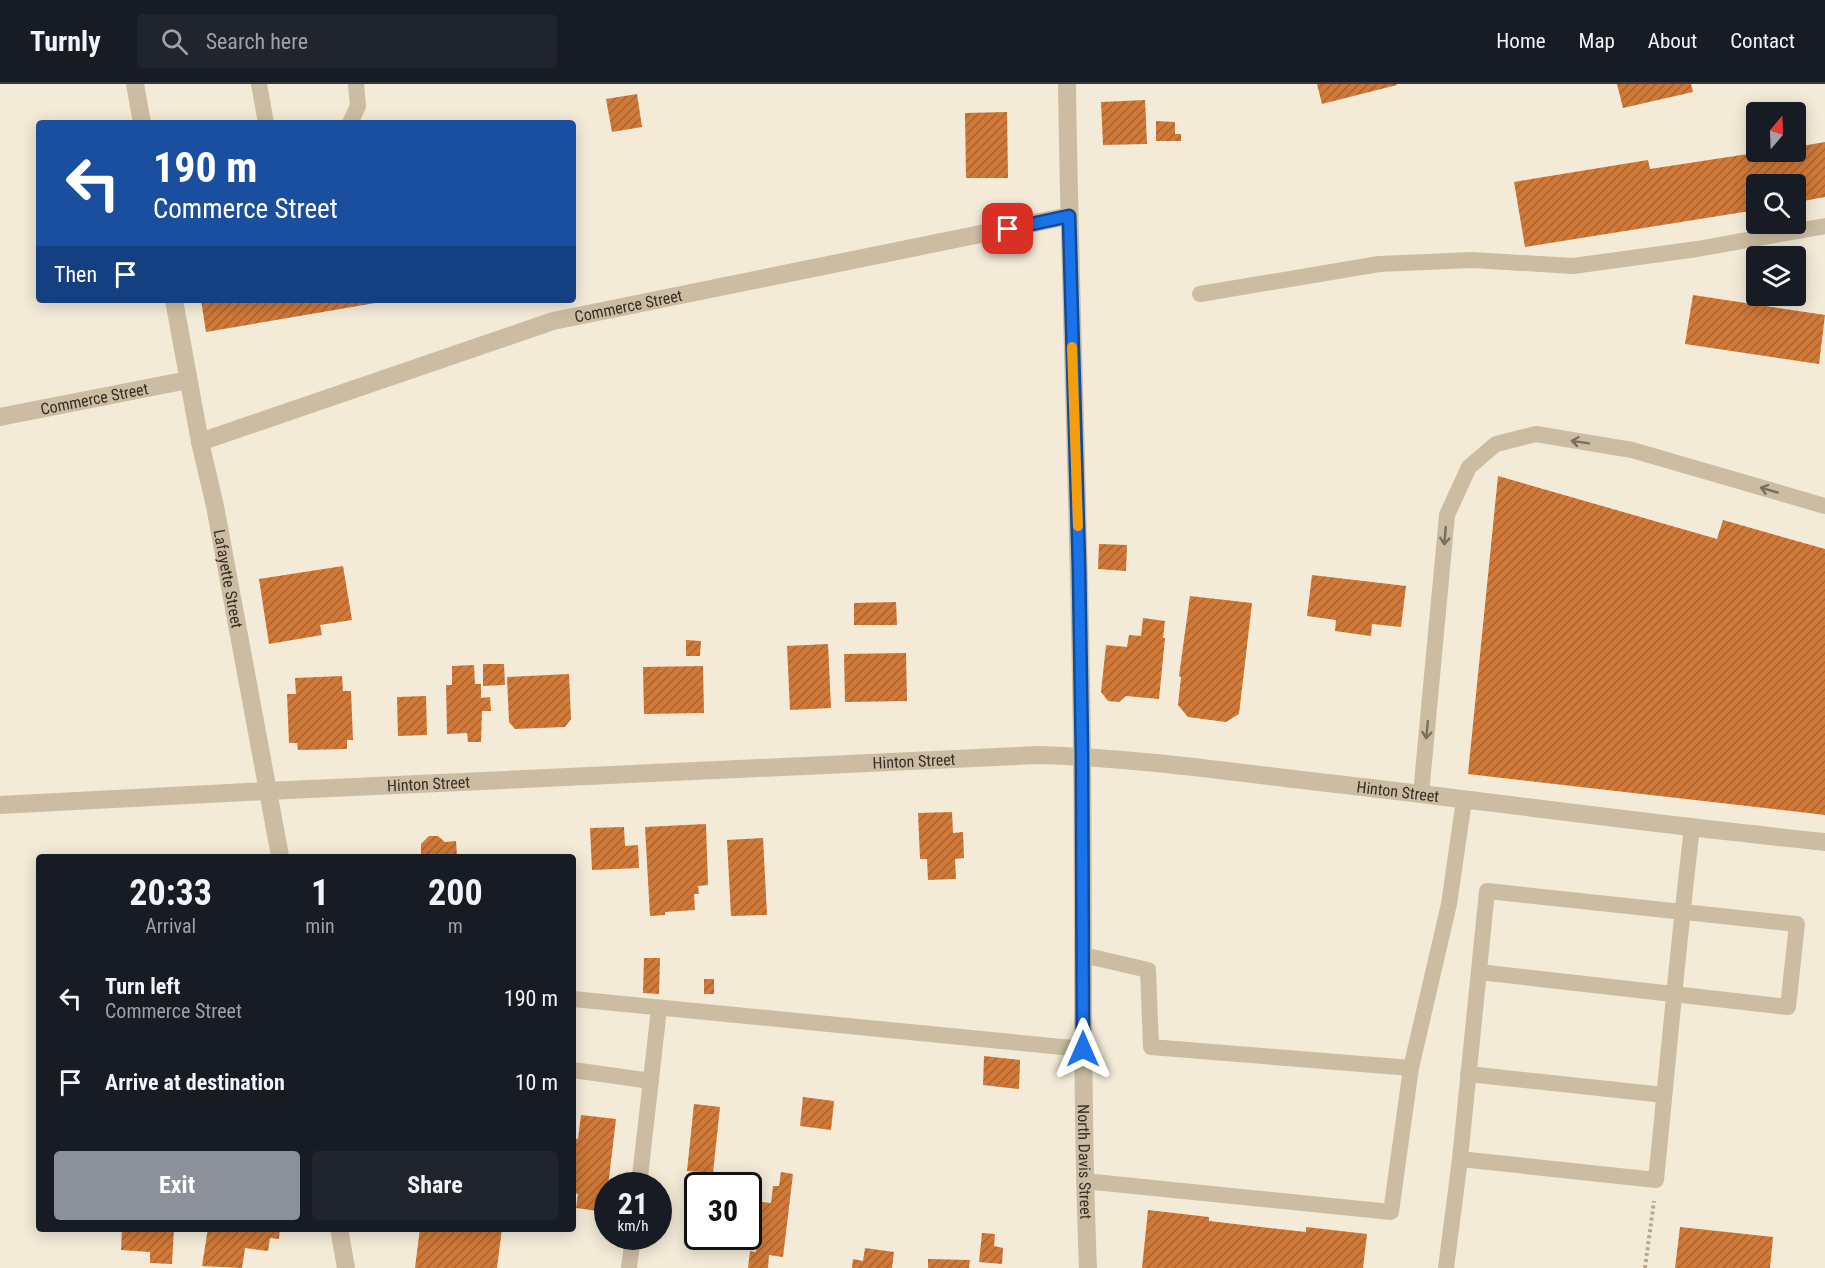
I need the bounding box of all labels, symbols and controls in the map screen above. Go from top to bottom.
search box [137,14,557,68]
text: Turnly [30,25,101,58]
icon: search [158,25,191,58]
text: Search here [206,29,308,54]
text: Home [1496,29,1546,53]
text: Map [1579,29,1615,53]
text: About [1648,29,1697,53]
text: Contact [1730,29,1795,53]
north arrow [1746,102,1806,162]
map controls [1746,102,1806,306]
text: 190 m [153,143,258,192]
icon: left [54,144,132,222]
button: search [1746,174,1806,234]
text: Commerce Street [153,193,338,225]
pin [982,203,1033,254]
icon: arrive [991,212,1024,245]
button: layers [1746,246,1806,306]
icon: arrive [109,258,142,291]
text: Then [54,262,97,287]
street label: Commerce Street [573,286,684,326]
street label: Commerce Street [39,379,150,419]
one-way arrow [1571,436,1591,447]
one-way arrow [1760,484,1779,495]
one-way arrow [1439,525,1450,545]
street label: Lafayette Street [210,528,247,630]
one-way arrow [1421,719,1432,739]
street label: Hinton Street [872,750,956,773]
street label: Hinton Street [387,773,471,795]
street label: Hinton Street [1356,777,1440,806]
text: 20:33 [129,872,212,914]
text: 1 [311,872,329,914]
text: 200 [428,872,483,914]
text: Arrival [145,914,196,938]
text: min [305,914,335,938]
text: m [448,914,463,938]
text: Turn left [105,974,180,999]
icon: left [54,982,87,1015]
text: 190 m [504,986,558,1011]
text: Commerce Street [105,999,242,1023]
position arrow [1051,1017,1115,1081]
icon: arrive [54,1066,87,1099]
text: Arrive at destination [105,1070,285,1095]
text: 10 m [515,1070,558,1095]
street label: North Davis Street [1074,1104,1095,1220]
button: Exit [54,1151,300,1220]
button: Share [312,1151,558,1220]
speed limit sign: 30 [684,1172,762,1250]
text: 21 [618,1186,648,1221]
text: km/h [618,1217,648,1235]

